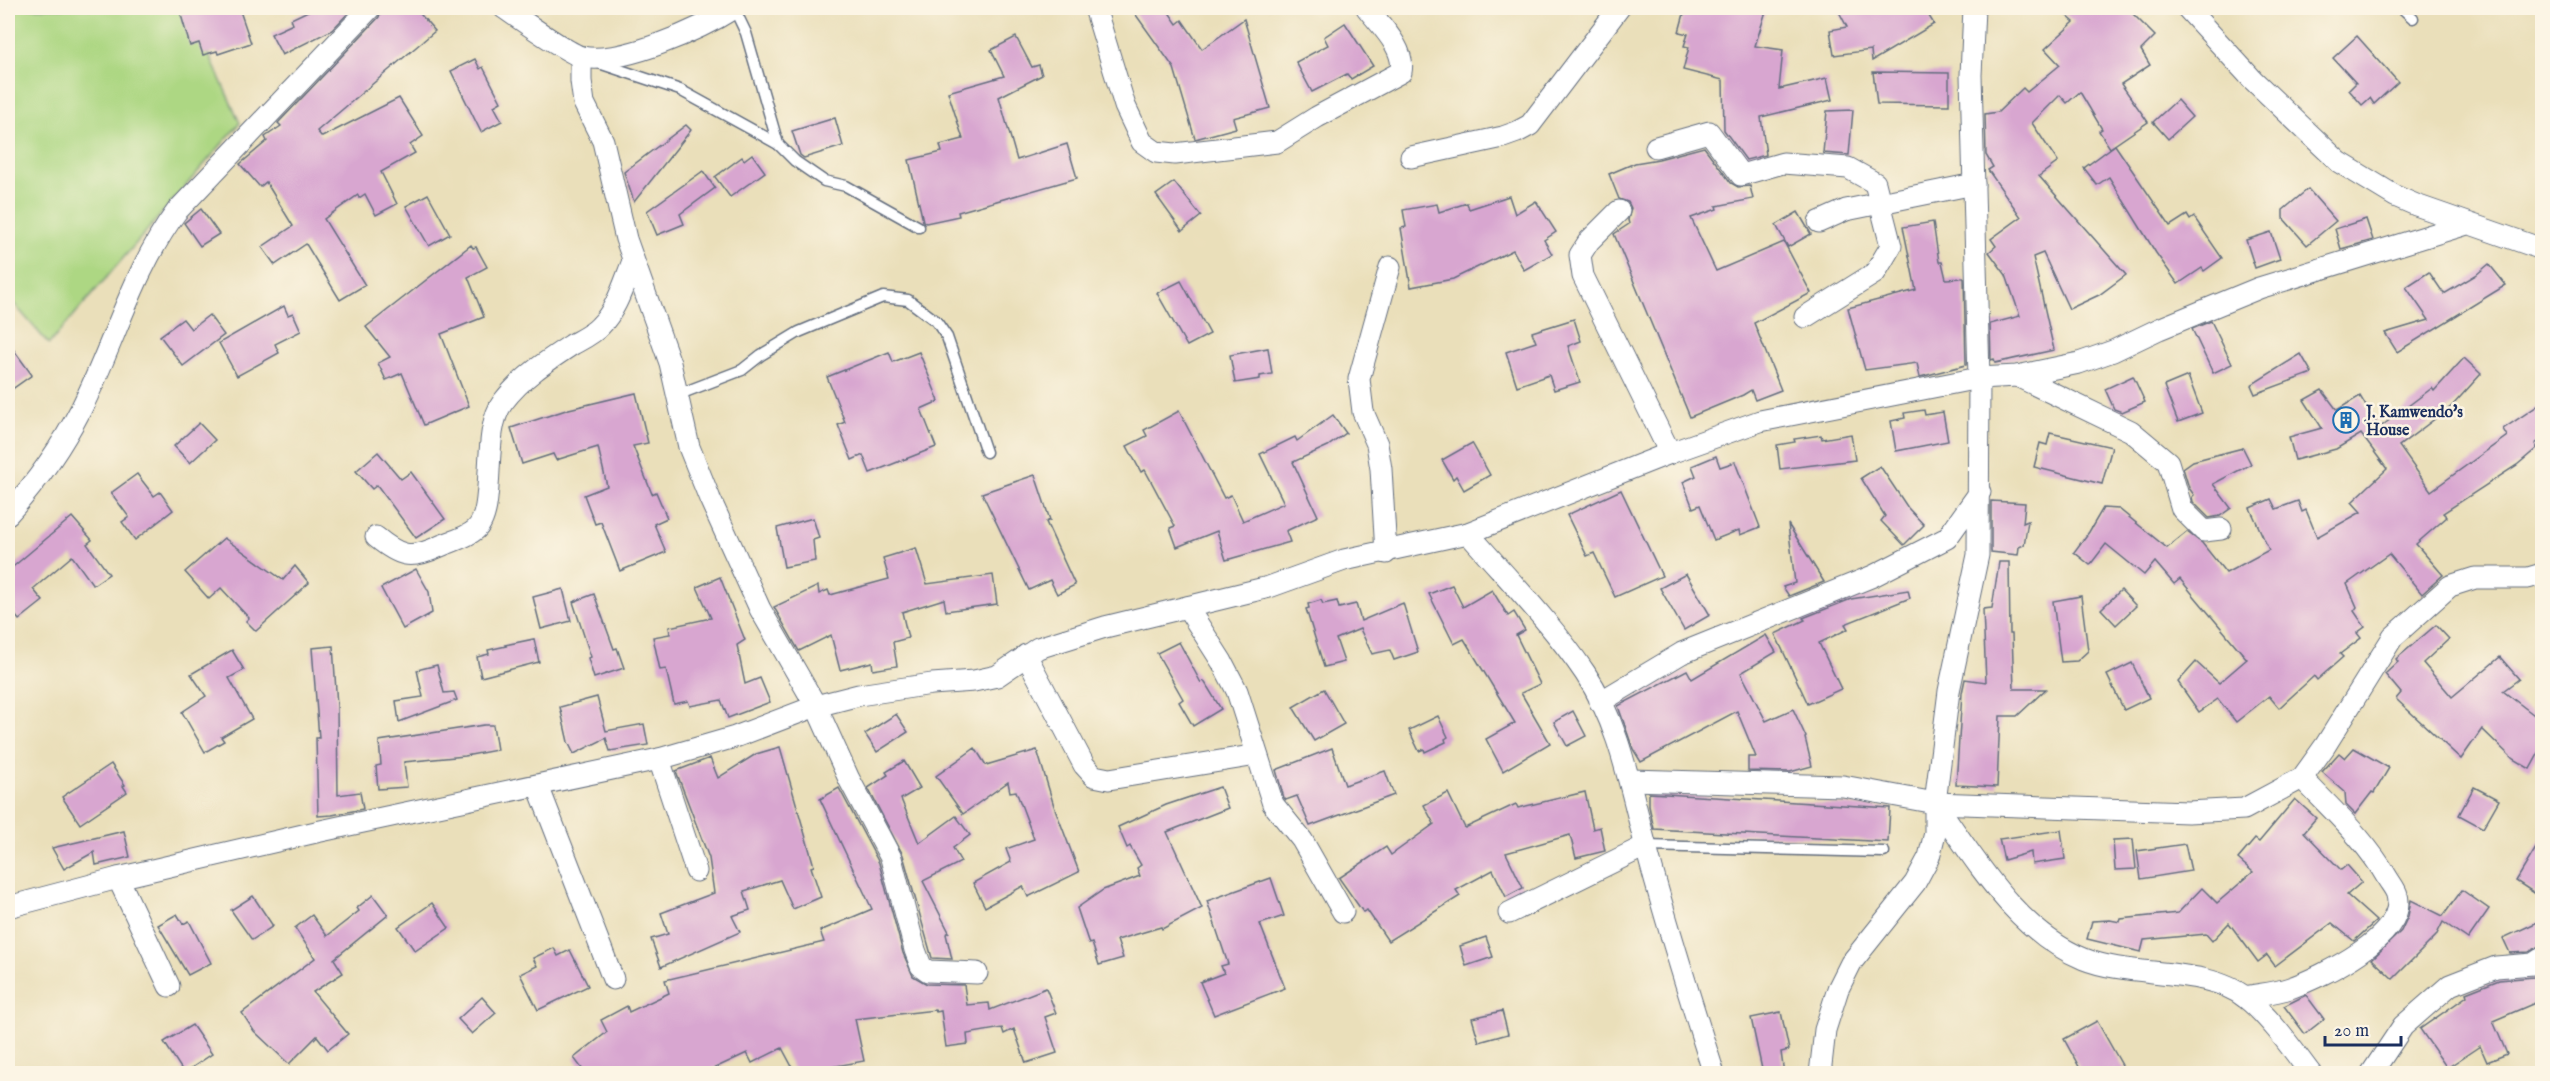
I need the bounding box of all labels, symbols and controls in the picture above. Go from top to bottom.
place label: J. Kamwendo's House [2364,403,2463,441]
building icon: J. Kamwendo's House [2331,405,2361,435]
scale bar [2325,1009,2402,1047]
text: 20 m [2334,1020,2369,1043]

